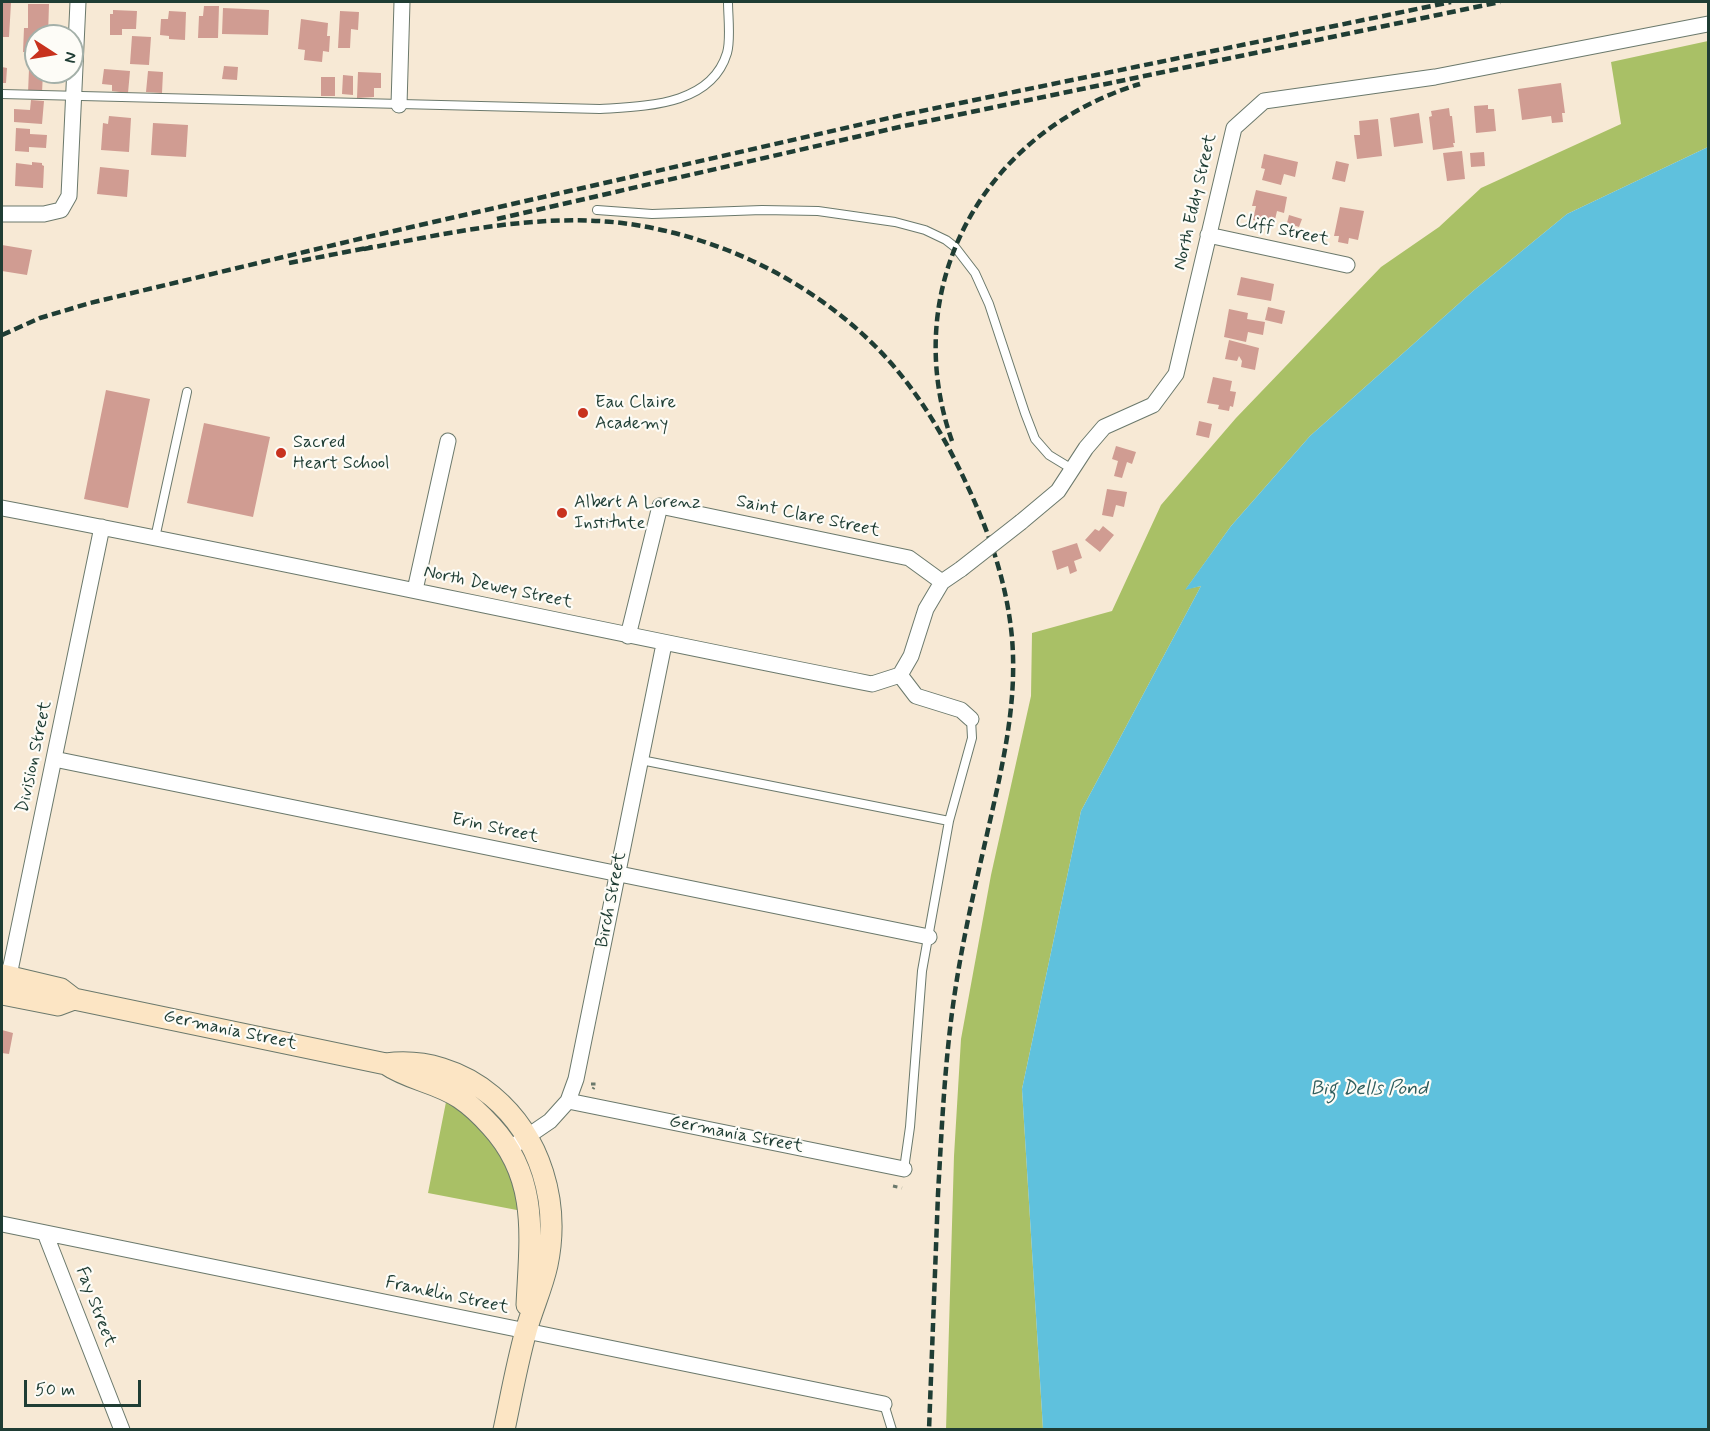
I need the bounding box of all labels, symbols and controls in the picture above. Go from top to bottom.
north arrow [24,24,84,84]
text: N [59,50,82,65]
street label: North Eddy Street [1170,132,1222,272]
street label: Cliff Street [1233,211,1331,251]
place label: Eau Claire Academy [595,392,676,434]
marker: Eau Claire Academy [576,406,590,420]
place label: Sacred Heart School [293,432,389,474]
marker: Sacred Heart School [274,446,288,460]
street label: Saint Clare Street [734,491,882,543]
place label: Albert A Lorenz Institute [574,492,701,534]
marker: Albert A Lorenz Institute [555,506,569,520]
street label: North Dewey Street [422,562,574,614]
street label: Division Street [13,699,57,815]
street label: Erin Street [450,809,540,849]
street label: Birch Street [592,850,632,950]
street label: Germania Street [161,1006,299,1056]
water label: Big Dells Pond [1310,1078,1428,1102]
street label: Germania Street [667,1111,805,1159]
street label: Fay Street [70,1264,120,1350]
street label: Franklin Street [383,1272,511,1320]
scale bar [27,1368,144,1406]
text: 50 m [35,1378,75,1402]

